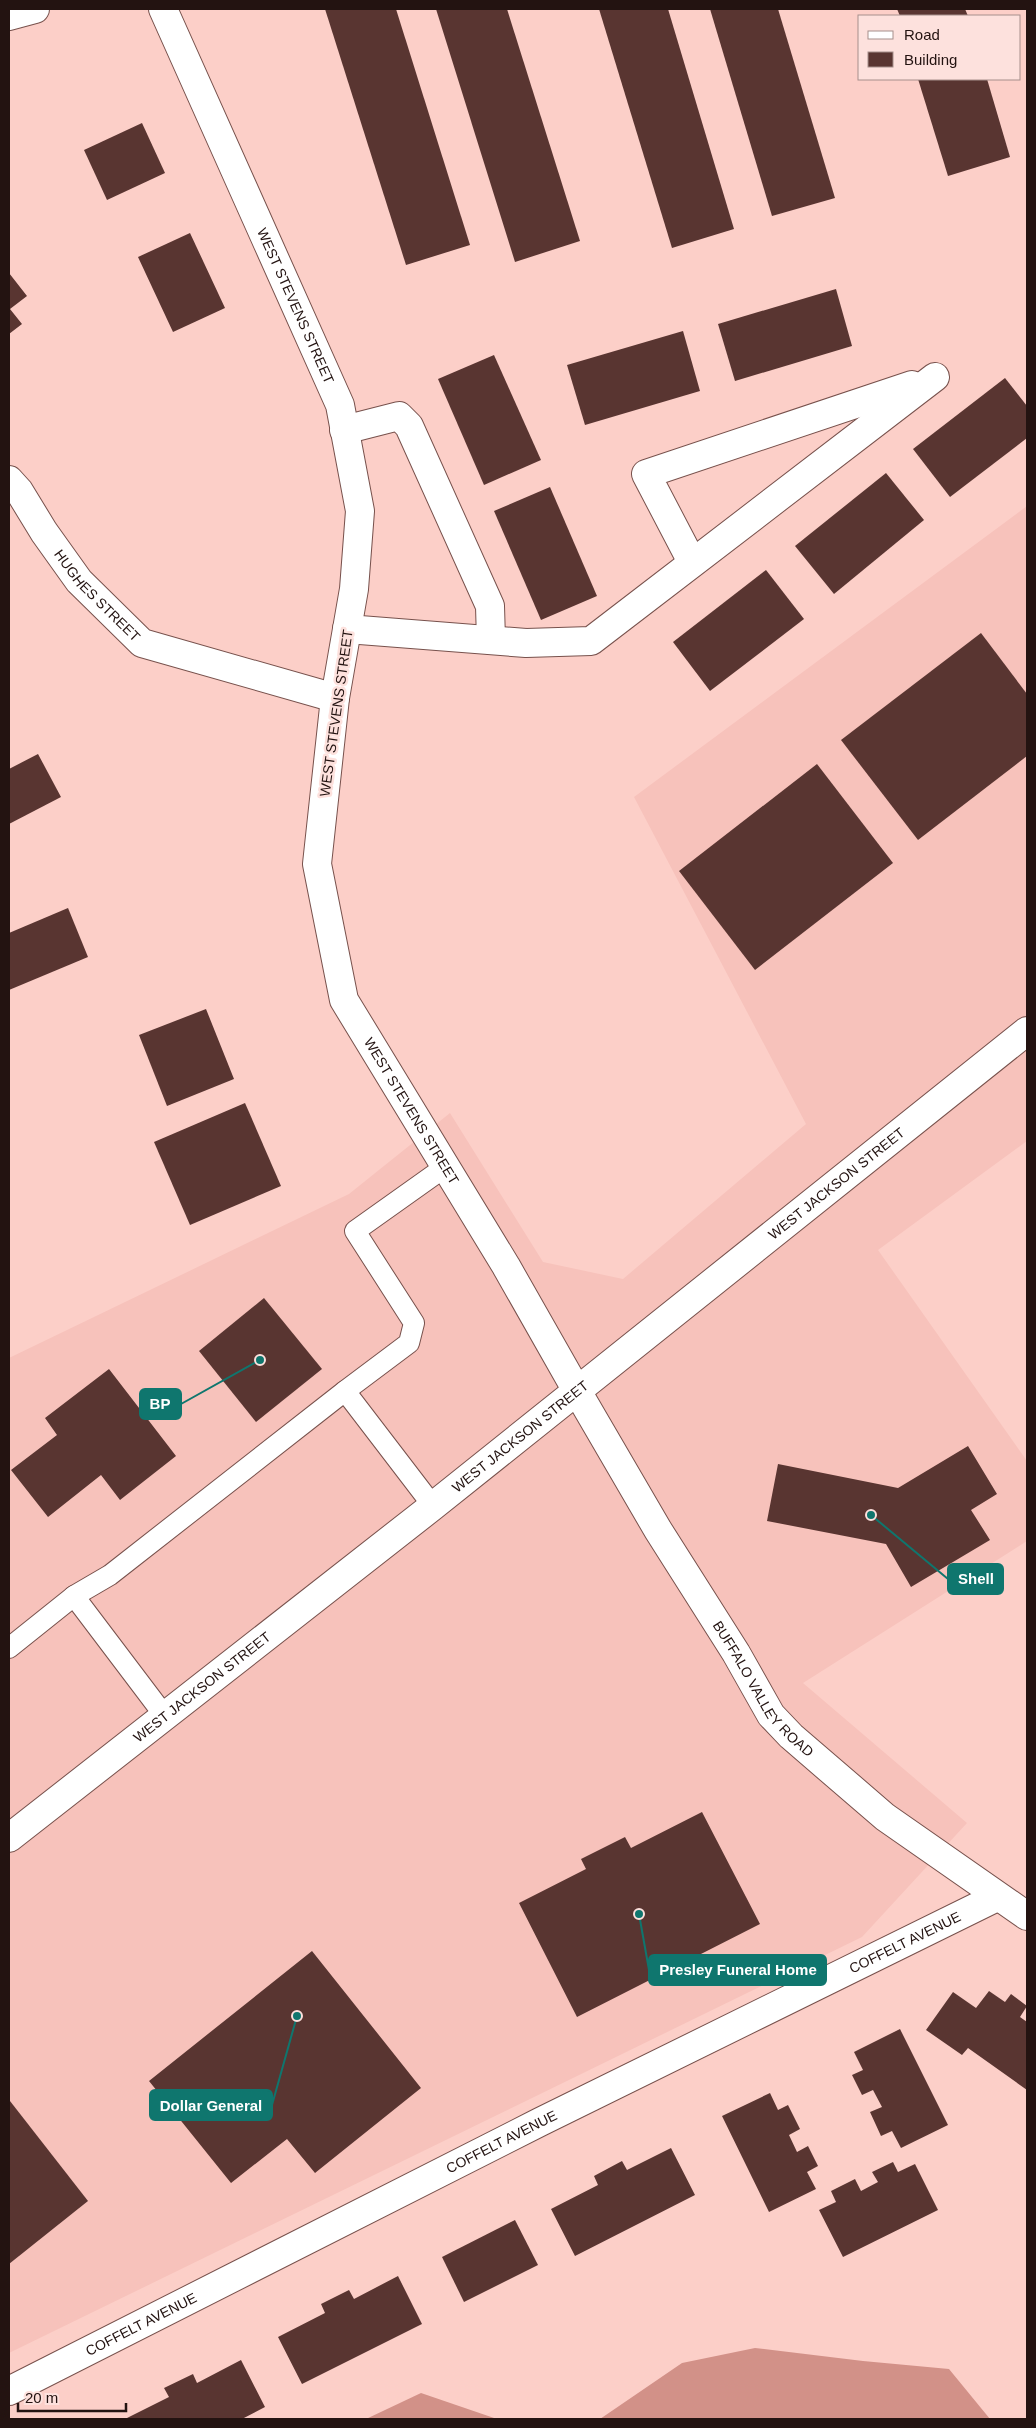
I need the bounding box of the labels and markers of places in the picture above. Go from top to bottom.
callout: BP [140,1389,181,1419]
callout: Shell [948,1564,1003,1594]
callout: Presley Funeral Home [649,1955,826,1985]
callout: Dollar General [150,2090,272,2120]

